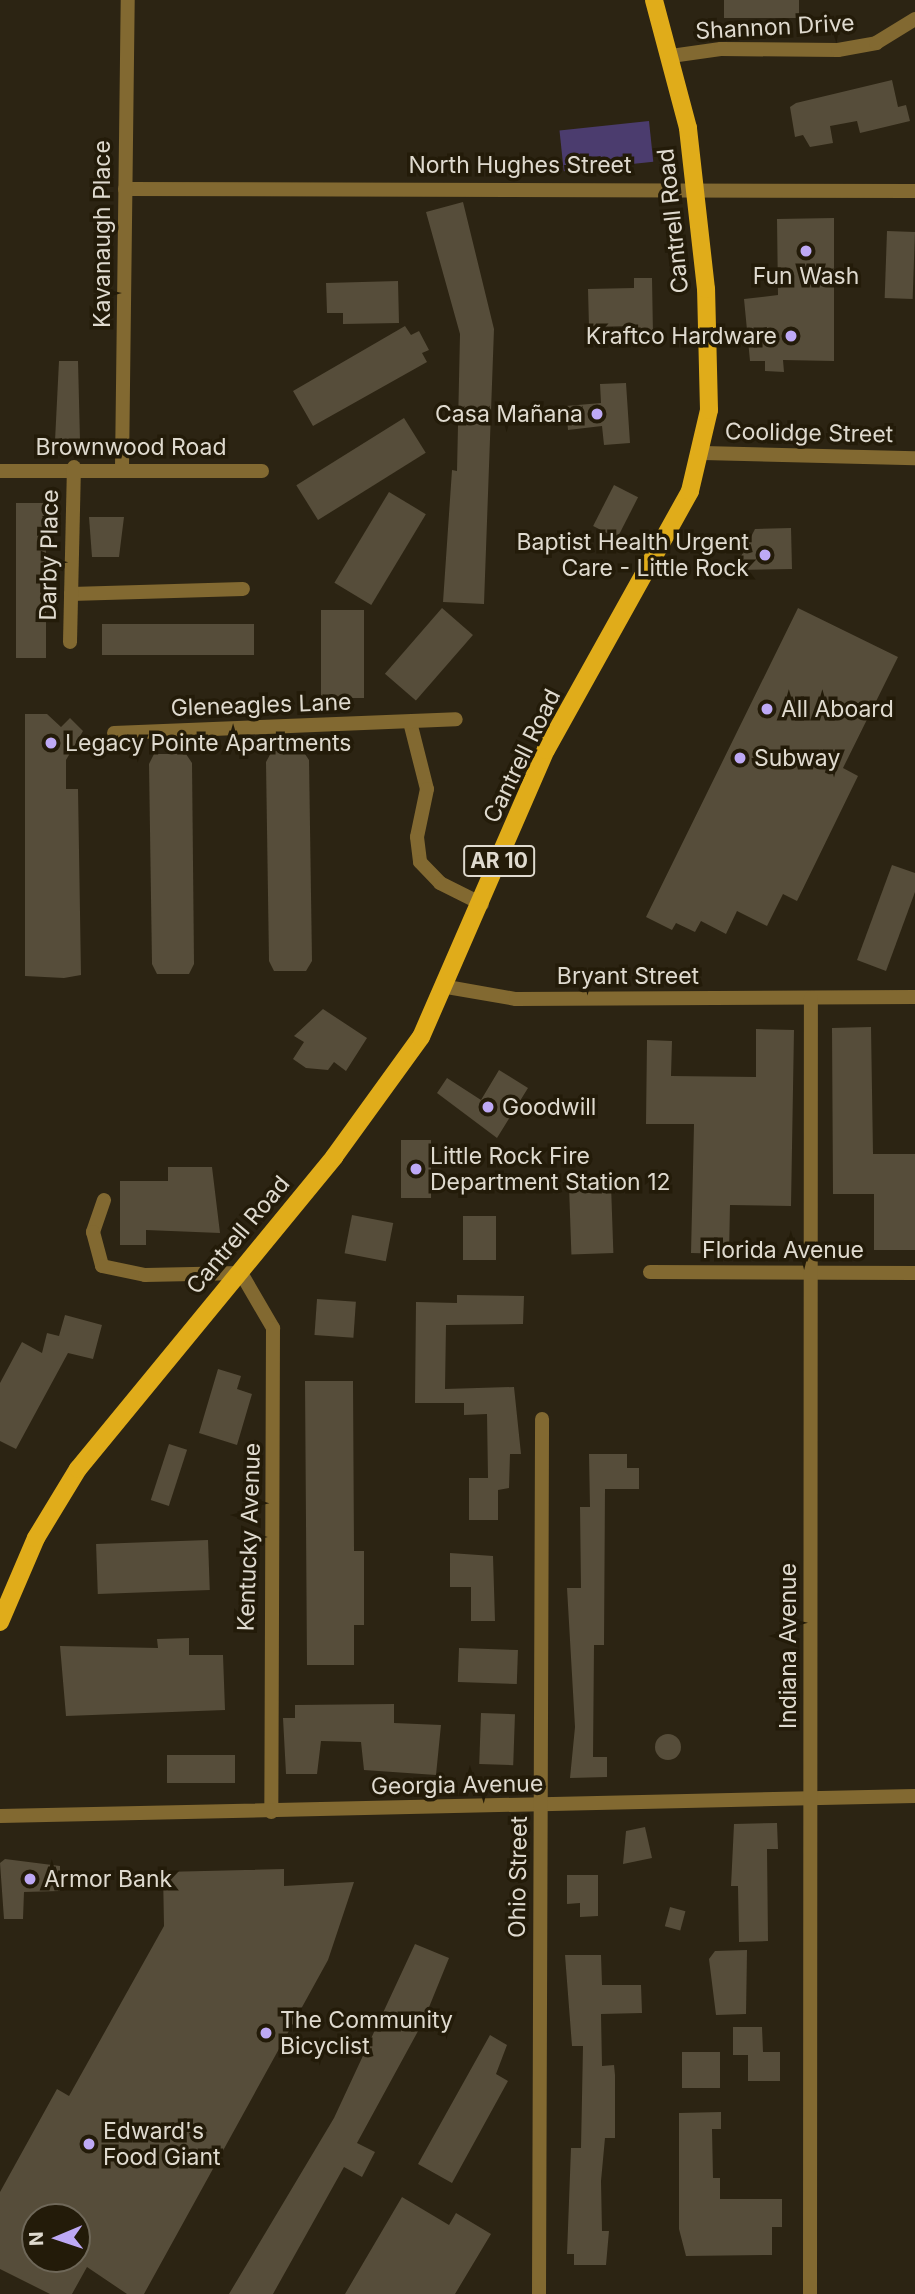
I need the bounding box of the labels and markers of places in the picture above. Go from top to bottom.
marker: Fun Wash [798,243,814,259]
place label: Fun Wash [753,262,859,290]
place label: Kraftco Hardware [586,322,777,350]
marker: Kraftco Hardware [783,328,799,344]
place label: Casa Mañana [435,400,583,428]
marker: Casa Mañana [589,406,605,422]
place label: Baptist Health Urgent Care - Little Rock [517,528,749,582]
marker: Baptist Health Urgent Care - Little Rock [755,545,775,565]
place label: All Aboard [781,695,894,723]
marker: All Aboard [759,701,775,717]
place label: Legacy Pointe Apartments [65,729,351,757]
marker: Legacy Pointe Apartments [43,735,59,751]
place label: Subway [754,744,840,772]
marker: Subway [732,750,748,766]
place label: Goodwill [502,1093,596,1121]
marker: Goodwill [480,1099,496,1115]
place label: Little Rock Fire Department Station 12 [430,1142,671,1196]
marker: Little Rock Fire Department Station 12 [408,1161,424,1177]
place label: Armor Bank [44,1865,172,1893]
marker: Armor Bank [22,1871,38,1887]
place label: The Community Bicyclist [280,2006,453,2060]
marker: The Community Bicyclist [258,2025,274,2041]
place label: Edward's Food Giant [103,2117,221,2171]
marker: Edward's Food Giant [81,2136,97,2152]

